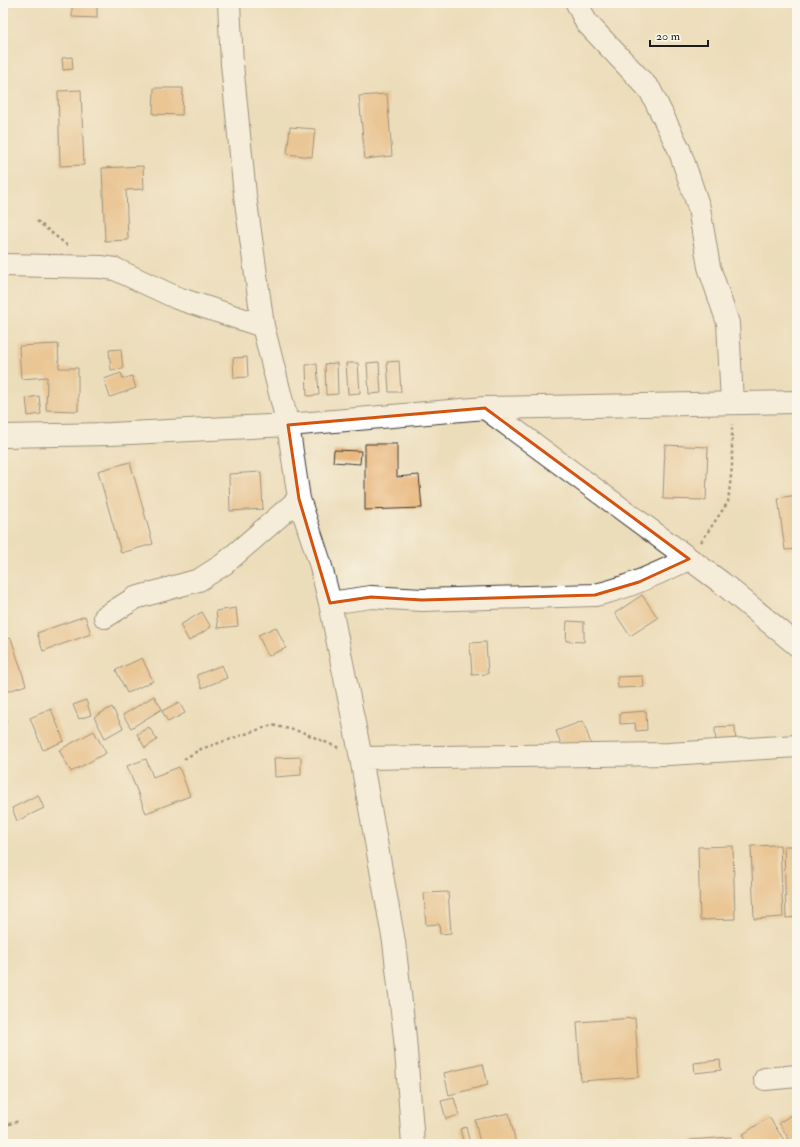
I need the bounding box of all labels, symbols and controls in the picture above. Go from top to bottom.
scale bar [650,22,708,48]
text: 20 m [656,29,681,44]

